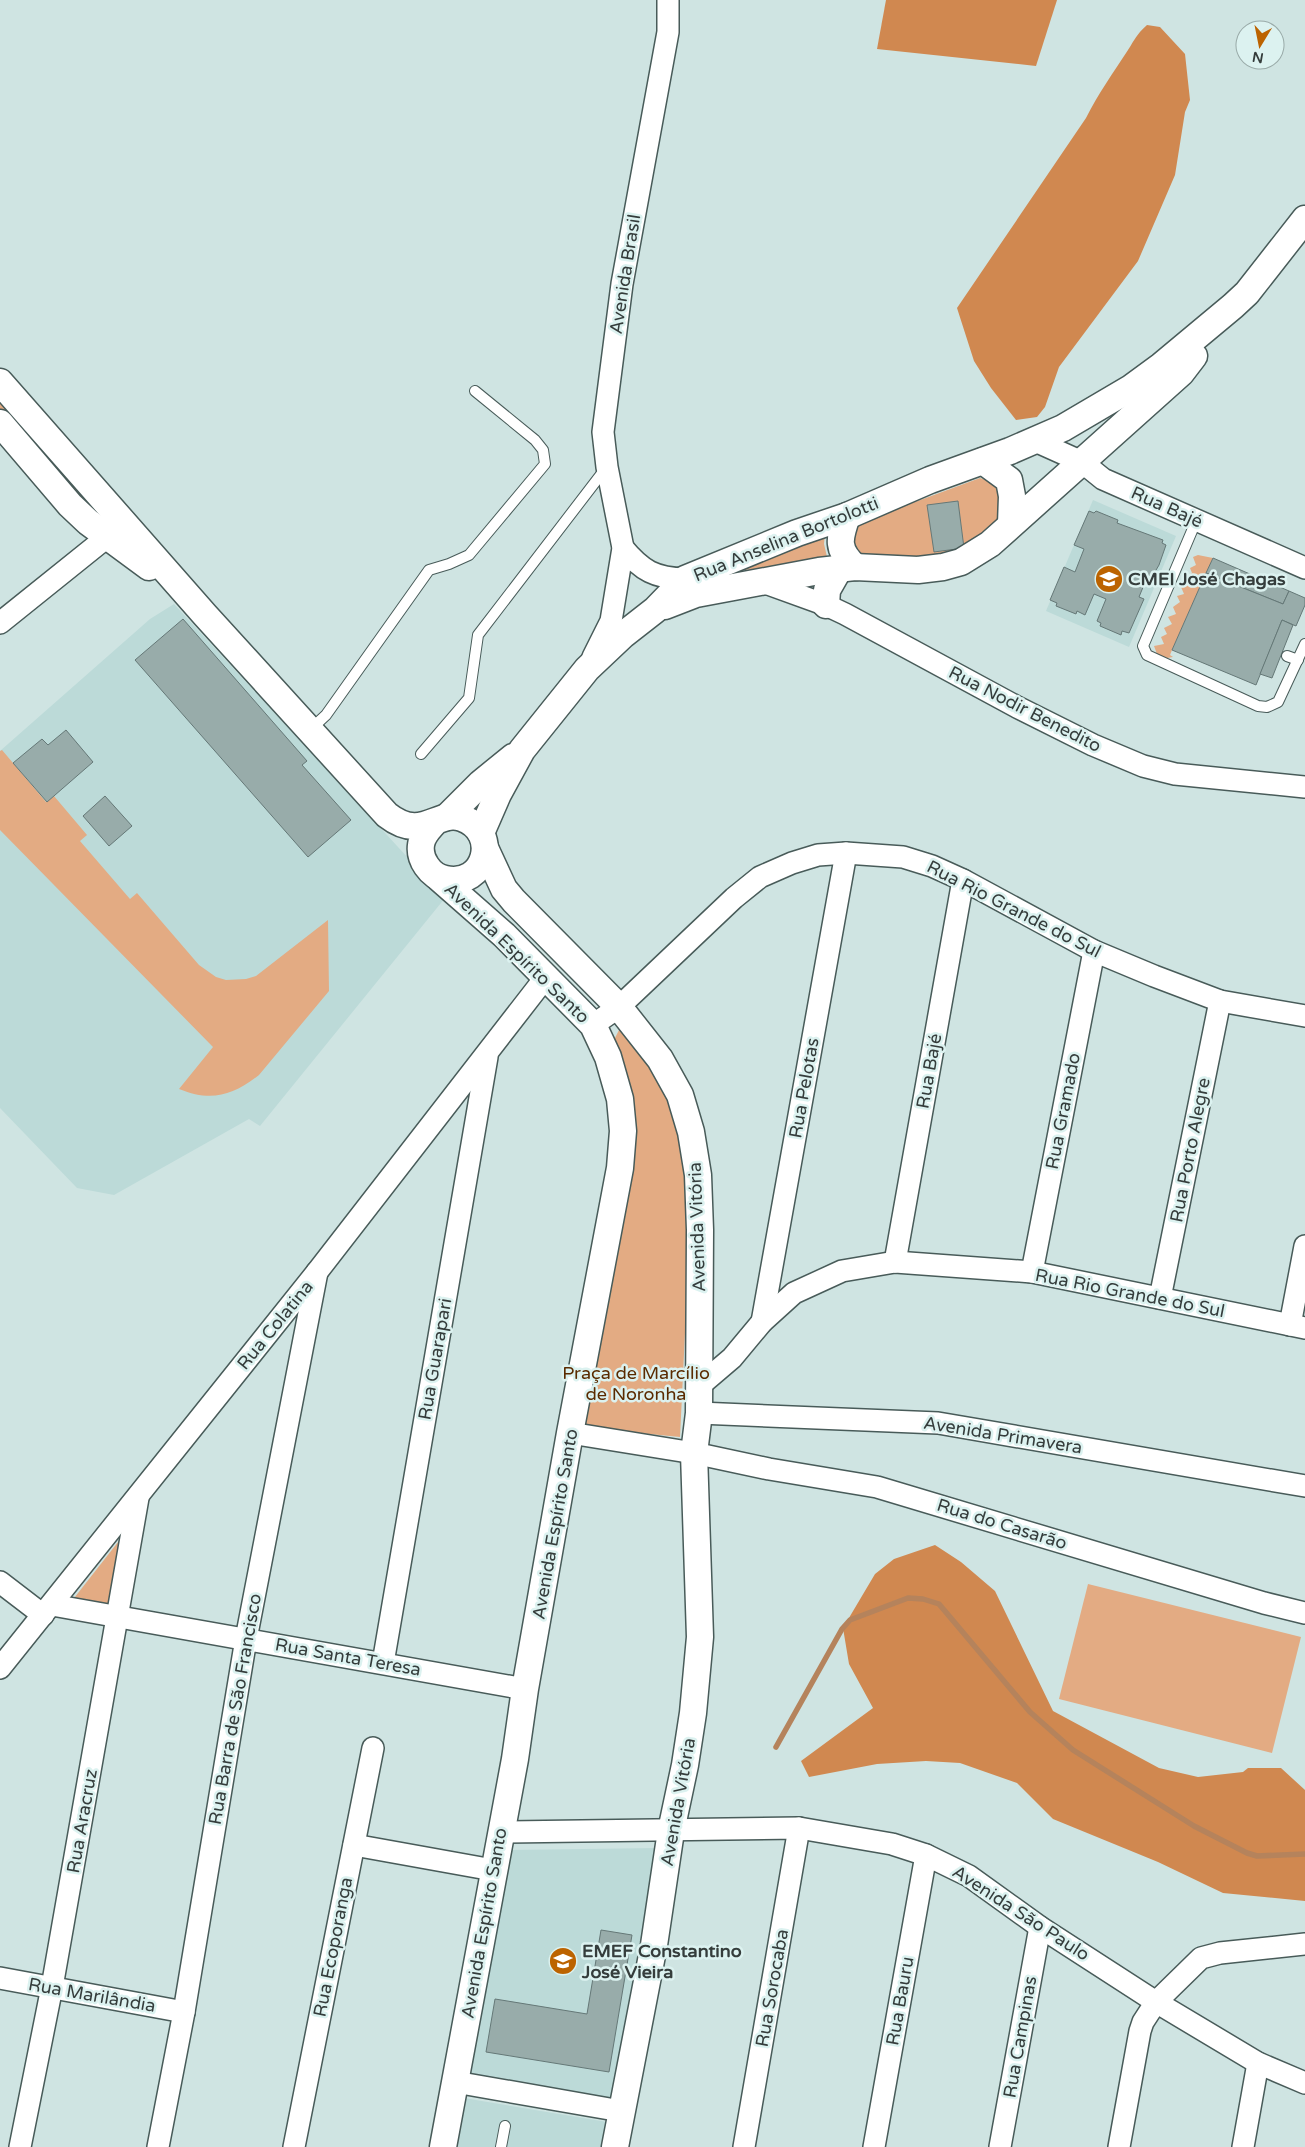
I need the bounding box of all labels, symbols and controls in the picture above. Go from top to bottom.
north arrow [1235,20,1285,70]
text: N [1251,48,1265,67]
street label: Avenida Brasil [605,213,645,335]
street label: Rua Bajé [1128,482,1206,532]
street label: Rua Anselina Bortolotti [690,492,882,586]
school or university icon: CMEI José Chagas [1094,564,1124,594]
place label: CMEI José Chagas [1128,568,1286,590]
street label: Rua Nodir Benedito [945,661,1105,757]
street label: Rua Rio Grande do Sul [923,855,1105,963]
street label: Avenida Espírito Santo [440,878,594,1028]
street label: Rua Bajé [912,1032,946,1110]
street label: Rua Pelotas [784,1036,824,1140]
street label: Rua Gramado [1041,1051,1085,1171]
street label: Rua Porto Alegre [1165,1076,1215,1224]
street label: Avenida Vitória [684,1162,710,1292]
street label: Rua Rio Grande do Sul [1033,1264,1227,1322]
street label: Rua Colatina [232,1276,318,1374]
street label: Rua Guarapari [413,1296,457,1422]
park label: Praça de Marcílio de Noronha [562,1362,710,1405]
street label: Avenida Primavera [922,1412,1084,1458]
street label: Avenida Espírito Santo [527,1427,583,1621]
street label: Rua do Casarão [934,1494,1070,1554]
street label: Rua Barra de São Francisco [204,1592,266,1826]
street label: Rua Santa Teresa [273,1633,423,1681]
street label: Avenida Vitória [656,1736,700,1868]
street label: Rua Aracruz [62,1767,102,1875]
street label: Avenida Espírito Santo [456,1826,512,2020]
street label: Avenida São Paulo [948,1861,1094,1966]
street label: Rua Ecoporanga [309,1875,357,2019]
street label: Rua Sorocaba [751,1927,793,2049]
place label: EMEF Constantino José Vieira [581,1940,742,1983]
school or university icon: EMEF Constantino José Vieira [548,1946,578,1976]
street label: Rua Bauru [881,1955,919,2047]
street label: Rua Marilândia [27,1973,157,2017]
street label: Rua Campinas [998,1974,1042,2100]

